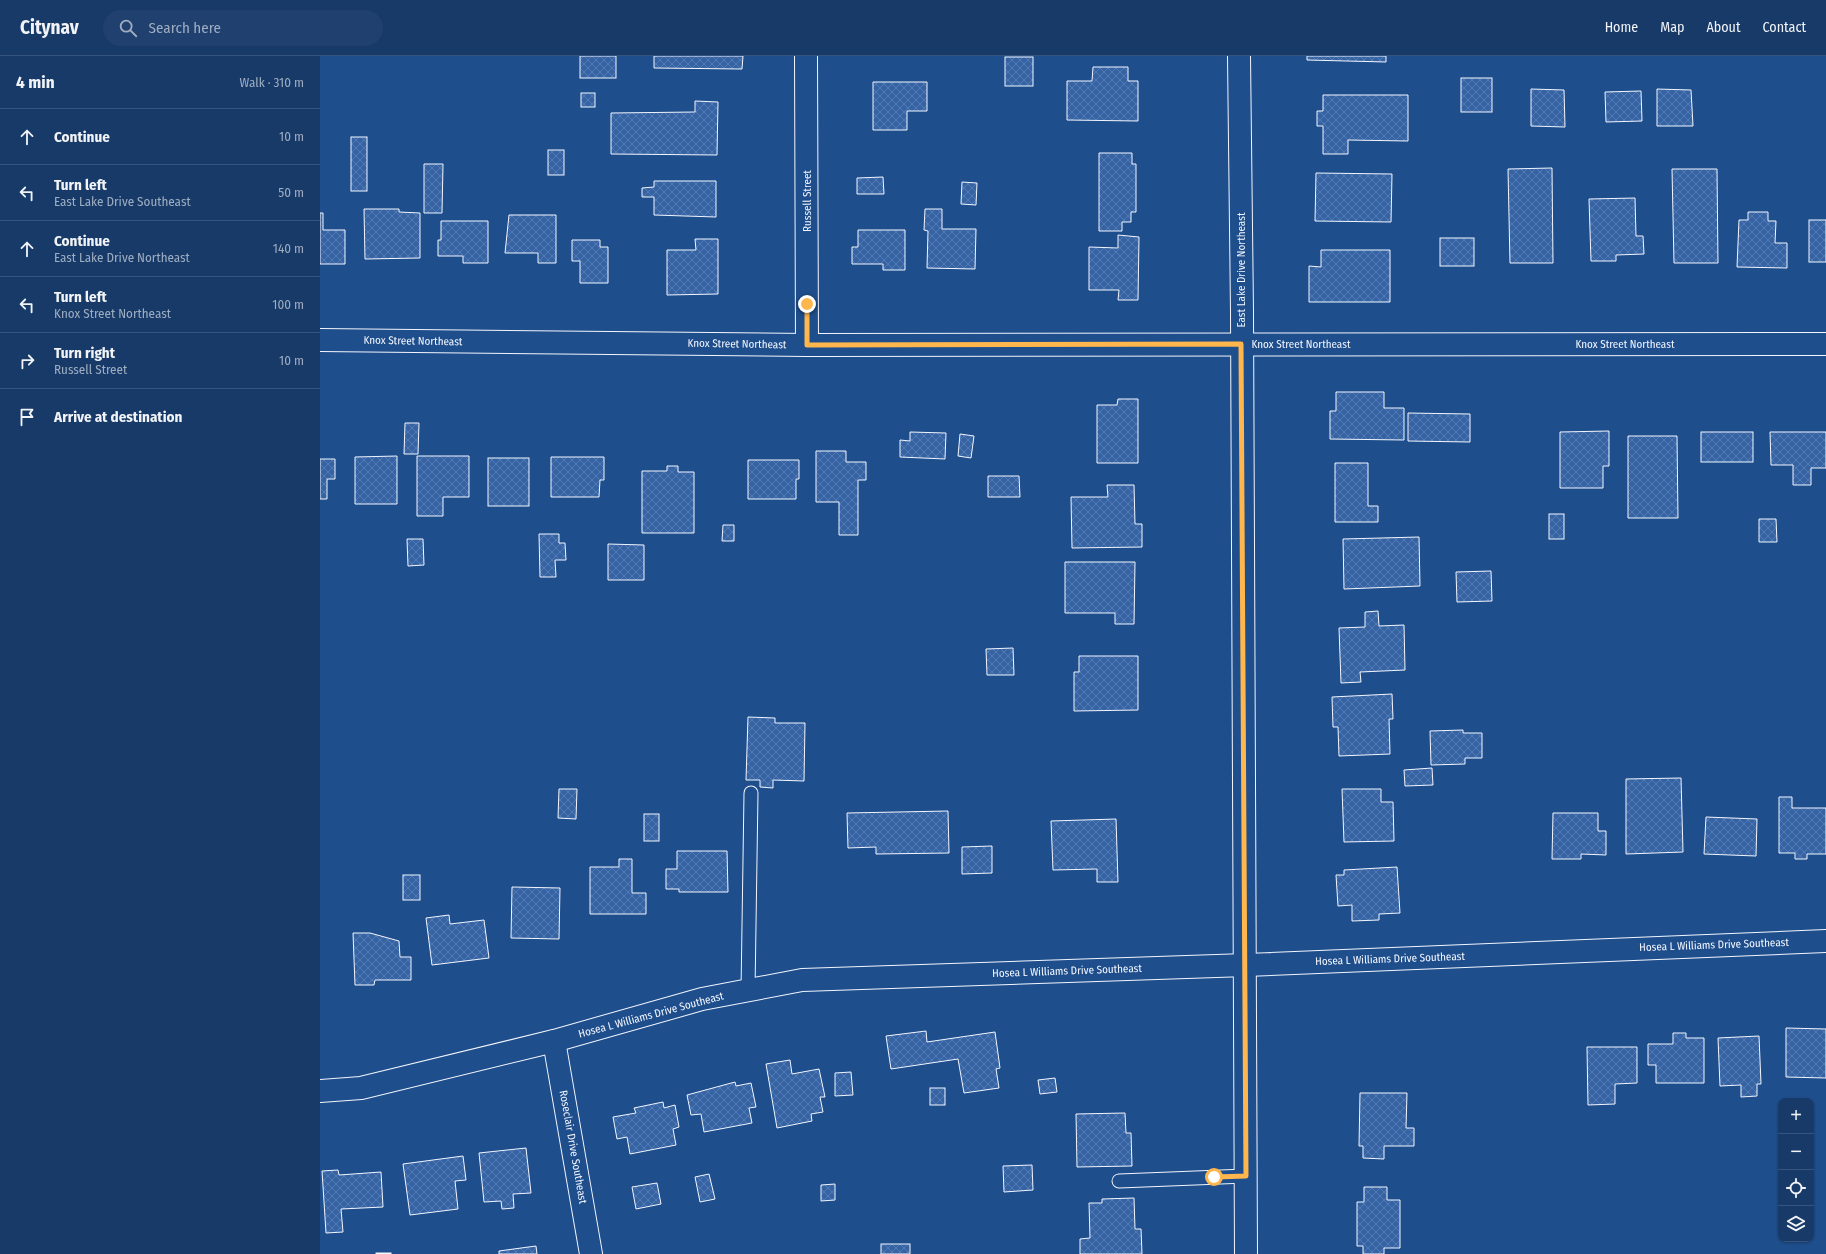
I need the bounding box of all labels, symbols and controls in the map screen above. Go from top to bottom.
search box [103,10,383,46]
text: Citynav [20,16,79,39]
icon: search [117,17,139,39]
text: Search here [149,19,221,37]
text: Home [1605,19,1638,36]
text: Map [1660,19,1684,36]
text: About [1706,19,1741,36]
text: Contact [1763,19,1806,36]
text: 4 min [16,72,55,93]
text: Walk · 310 m [240,75,304,90]
icon: ahead [16,126,38,148]
text: Continue [54,128,110,146]
text: 10 m [279,129,304,144]
street label: Russell Street [801,170,814,232]
text: Turn left [54,176,107,194]
icon: left [16,182,38,204]
text: 50 m [278,185,304,200]
text: East Lake Drive Southeast [54,194,191,209]
street label: East Lake Drive Northeast [1235,212,1248,327]
text: Continue [54,232,110,250]
icon: ahead [16,238,38,260]
text: 140 m [273,241,304,256]
text: East Lake Drive Northeast [54,250,190,265]
text: Turn left [54,288,107,306]
icon: left [16,294,38,316]
route end [798,295,816,313]
text: 100 m [272,297,304,312]
text: Knox Street Northeast [54,306,171,321]
street label: Knox Street Northeast [363,334,463,348]
street label: Knox Street Northeast [687,337,787,351]
street label: Knox Street Northeast [1252,338,1351,351]
street label: Knox Street Northeast [1576,338,1675,351]
text: Turn right [54,344,115,362]
icon: right [16,350,38,372]
text: 10 m [279,353,304,368]
text: Russell Street [54,362,127,377]
icon: arrive [16,406,38,428]
text: Arrive at destination [54,408,182,426]
street label: Hosea L Williams Drive Southeast [1639,936,1790,954]
street label: Hosea L Williams Drive Southeast [1315,950,1466,968]
street label: Hosea L Williams Drive Southeast [992,962,1143,980]
street label: Hosea L Williams Drive Southeast [577,989,725,1041]
street label: Roseclair Drive Southeast [557,1089,589,1205]
map controls [1778,1098,1814,1242]
button: + [1778,1098,1814,1134]
button: − [1778,1134,1814,1170]
route start [1205,1168,1223,1186]
button: locate [1778,1170,1814,1206]
button: layers [1778,1206,1814,1242]

